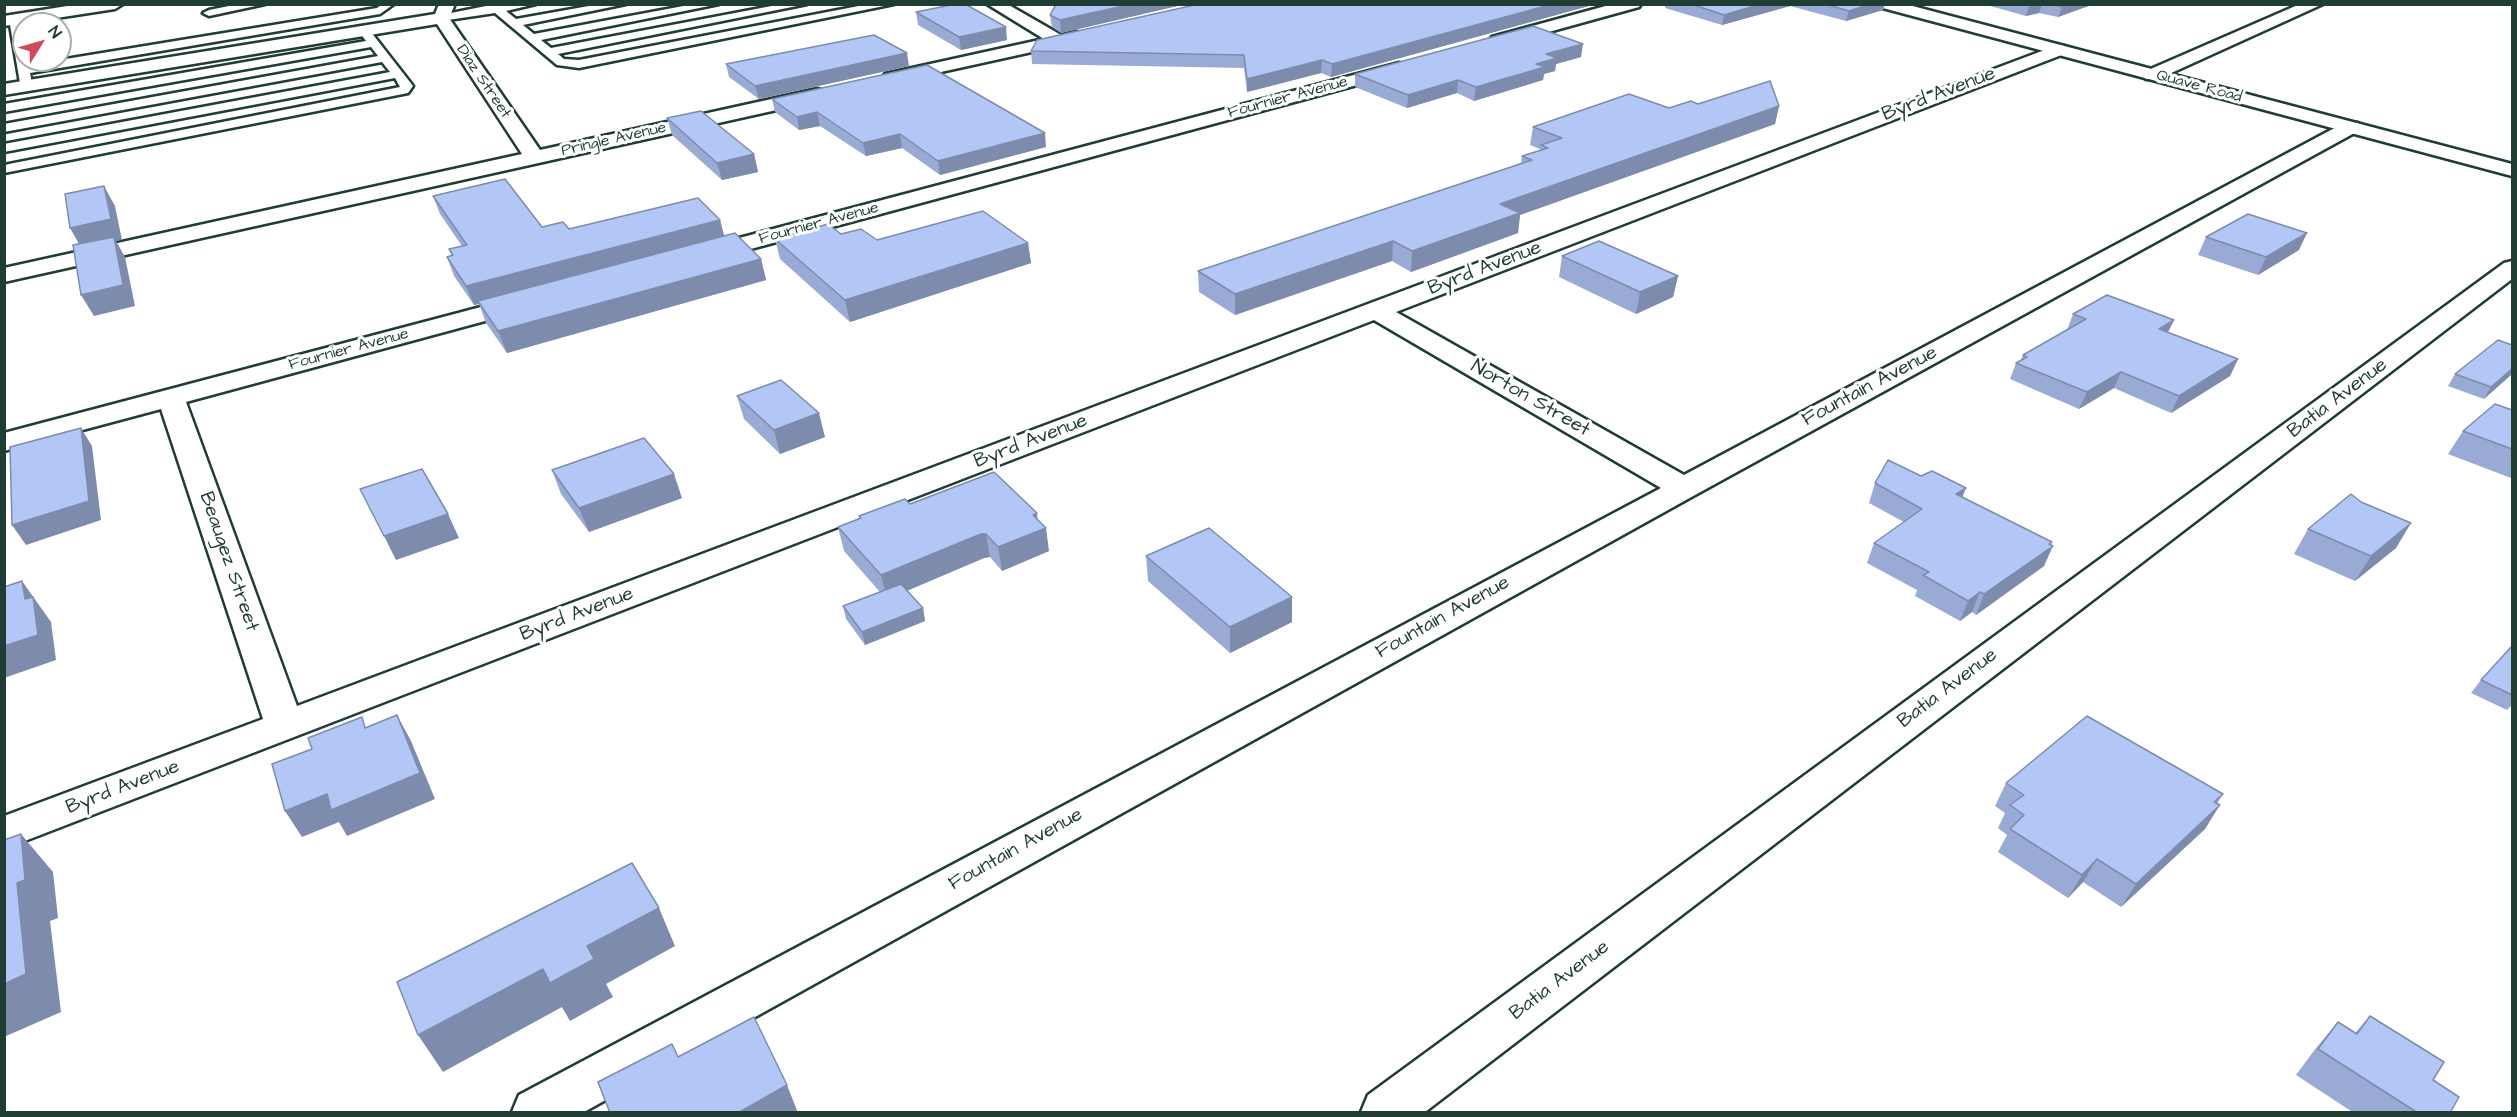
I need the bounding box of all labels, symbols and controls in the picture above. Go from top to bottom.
north arrow [12,12,72,72]
text: N [43,22,67,43]
street label: Diaz Street [451,42,515,122]
street label: Byrd Avenue [1879,62,1999,128]
street label: Quave Road [2154,66,2244,108]
street label: Fournier Avenue [1226,73,1350,123]
street label: Pringle Avenue [560,119,668,161]
street label: Fournier Avenue [757,199,881,249]
street label: Byrd Avenue [1425,236,1545,302]
street label: Fournier Avenue [287,325,411,375]
street label: Fountain Avenue [1798,341,1942,433]
street label: Batia Avenue [2283,354,2393,444]
street label: Norton Street [1466,355,1594,443]
street label: Byrd Avenue [971,409,1091,475]
street label: Beaugez Street [193,489,263,635]
street label: Fountain Avenue [1372,571,1514,665]
street label: Byrd Avenue [517,582,637,648]
street label: Batia Avenue [1893,644,2003,734]
street label: Byrd Avenue [63,755,183,821]
street label: Fountain Avenue [945,803,1087,897]
street label: Batia Avenue [1505,936,1615,1026]

